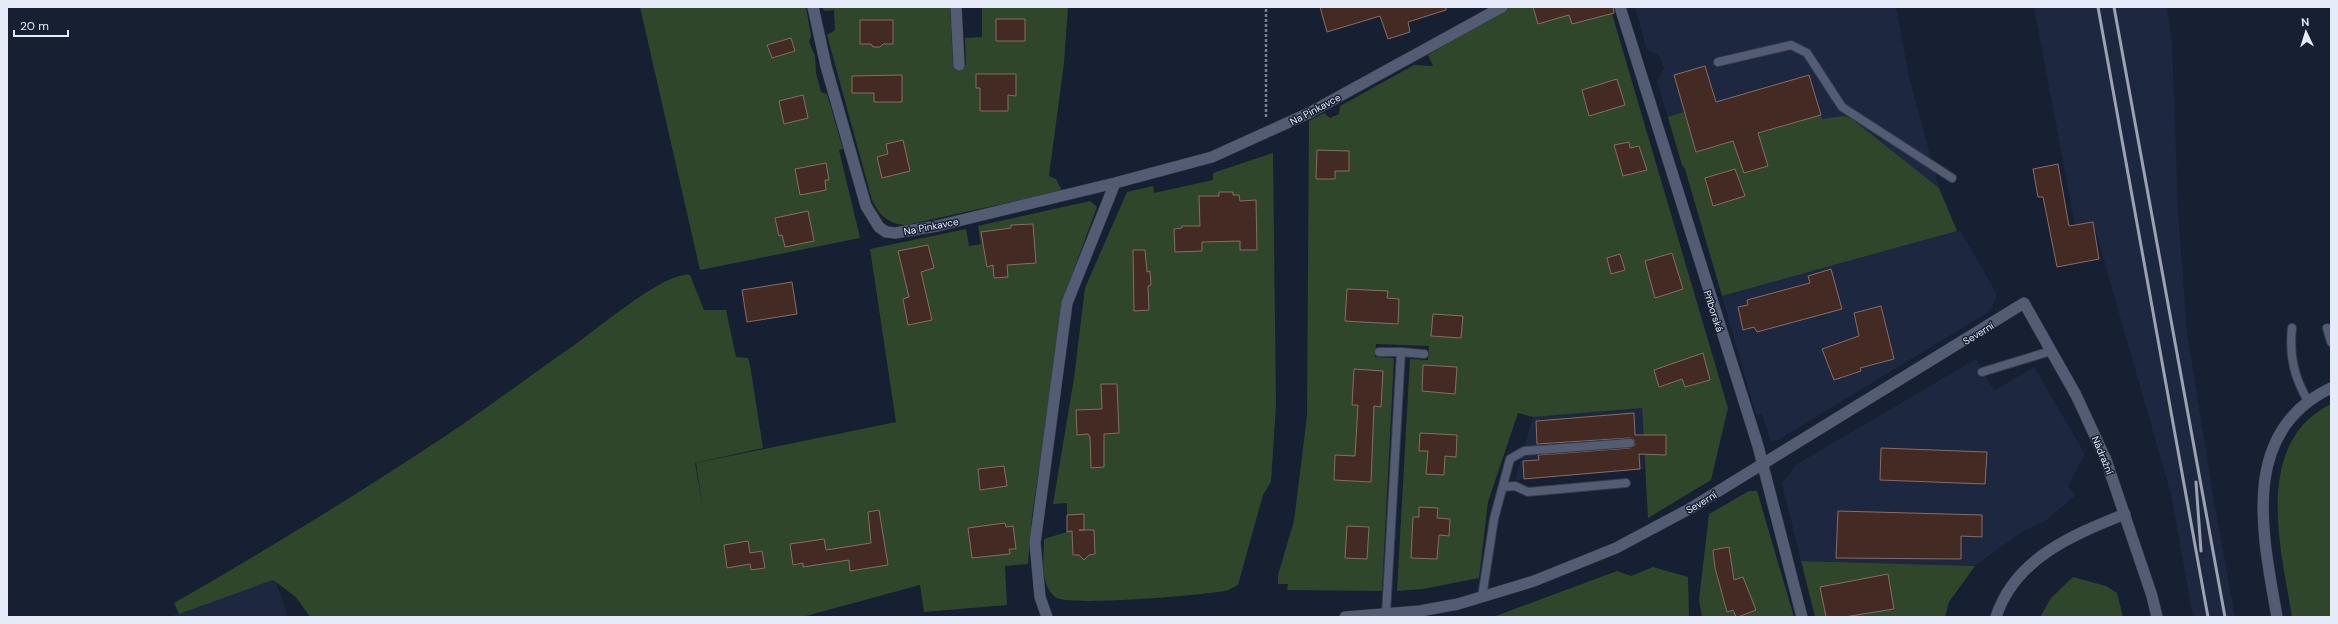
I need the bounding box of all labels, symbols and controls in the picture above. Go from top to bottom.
scale bar [14,12,68,38]
north arrow [2286,12,2326,52]
text: N [2301,15,2310,29]
text: 20 m [20,18,49,34]
street label: Na Pinkavce [1288,90,1343,128]
street label: Na Pinkavce [903,215,960,238]
street label: Příborská [1701,289,1726,334]
street label: Severní [1961,319,1997,348]
street label: Nádražní [2089,434,2117,477]
street label: Severní [1683,488,1720,517]

